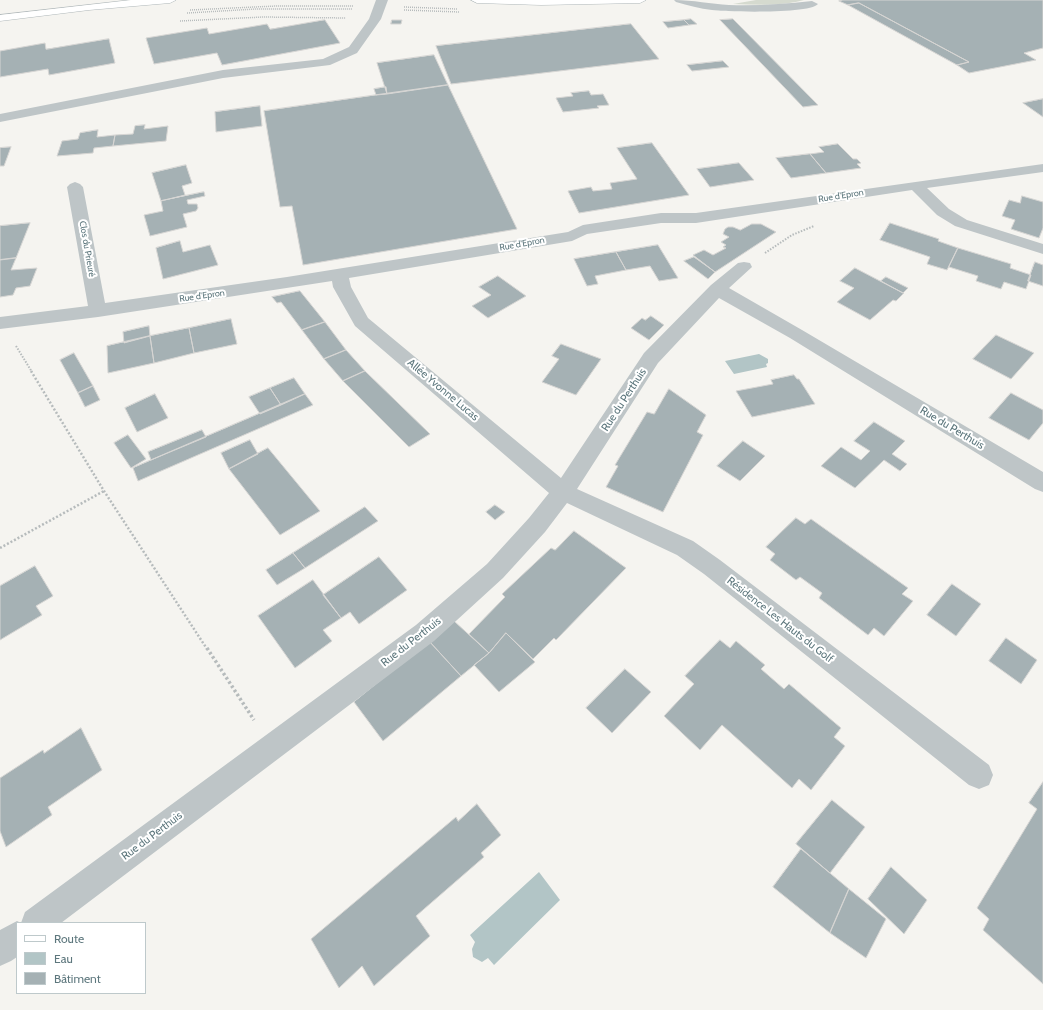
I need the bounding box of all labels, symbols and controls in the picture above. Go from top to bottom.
street label: Rue d'Epron [818,187,864,205]
street label: Clos du Prieuré [77,220,97,278]
street label: Rue d'Epron [498,235,546,253]
street label: Rue d'Epron [179,287,225,305]
street label: Allée Yvonne Lucas [405,356,481,424]
street label: Rue du Perthuis [599,366,649,434]
street label: Rue du Perthuis [918,404,986,452]
street label: Résidence Les Hauts du Golf [724,574,836,666]
street label: Rue du Perthuis [378,615,444,669]
street label: Rue du Perthuis [119,809,185,863]
legend [16,922,146,994]
text: Route [54,931,84,946]
text: Eau [54,951,73,966]
text: Bâtiment [54,971,101,986]

